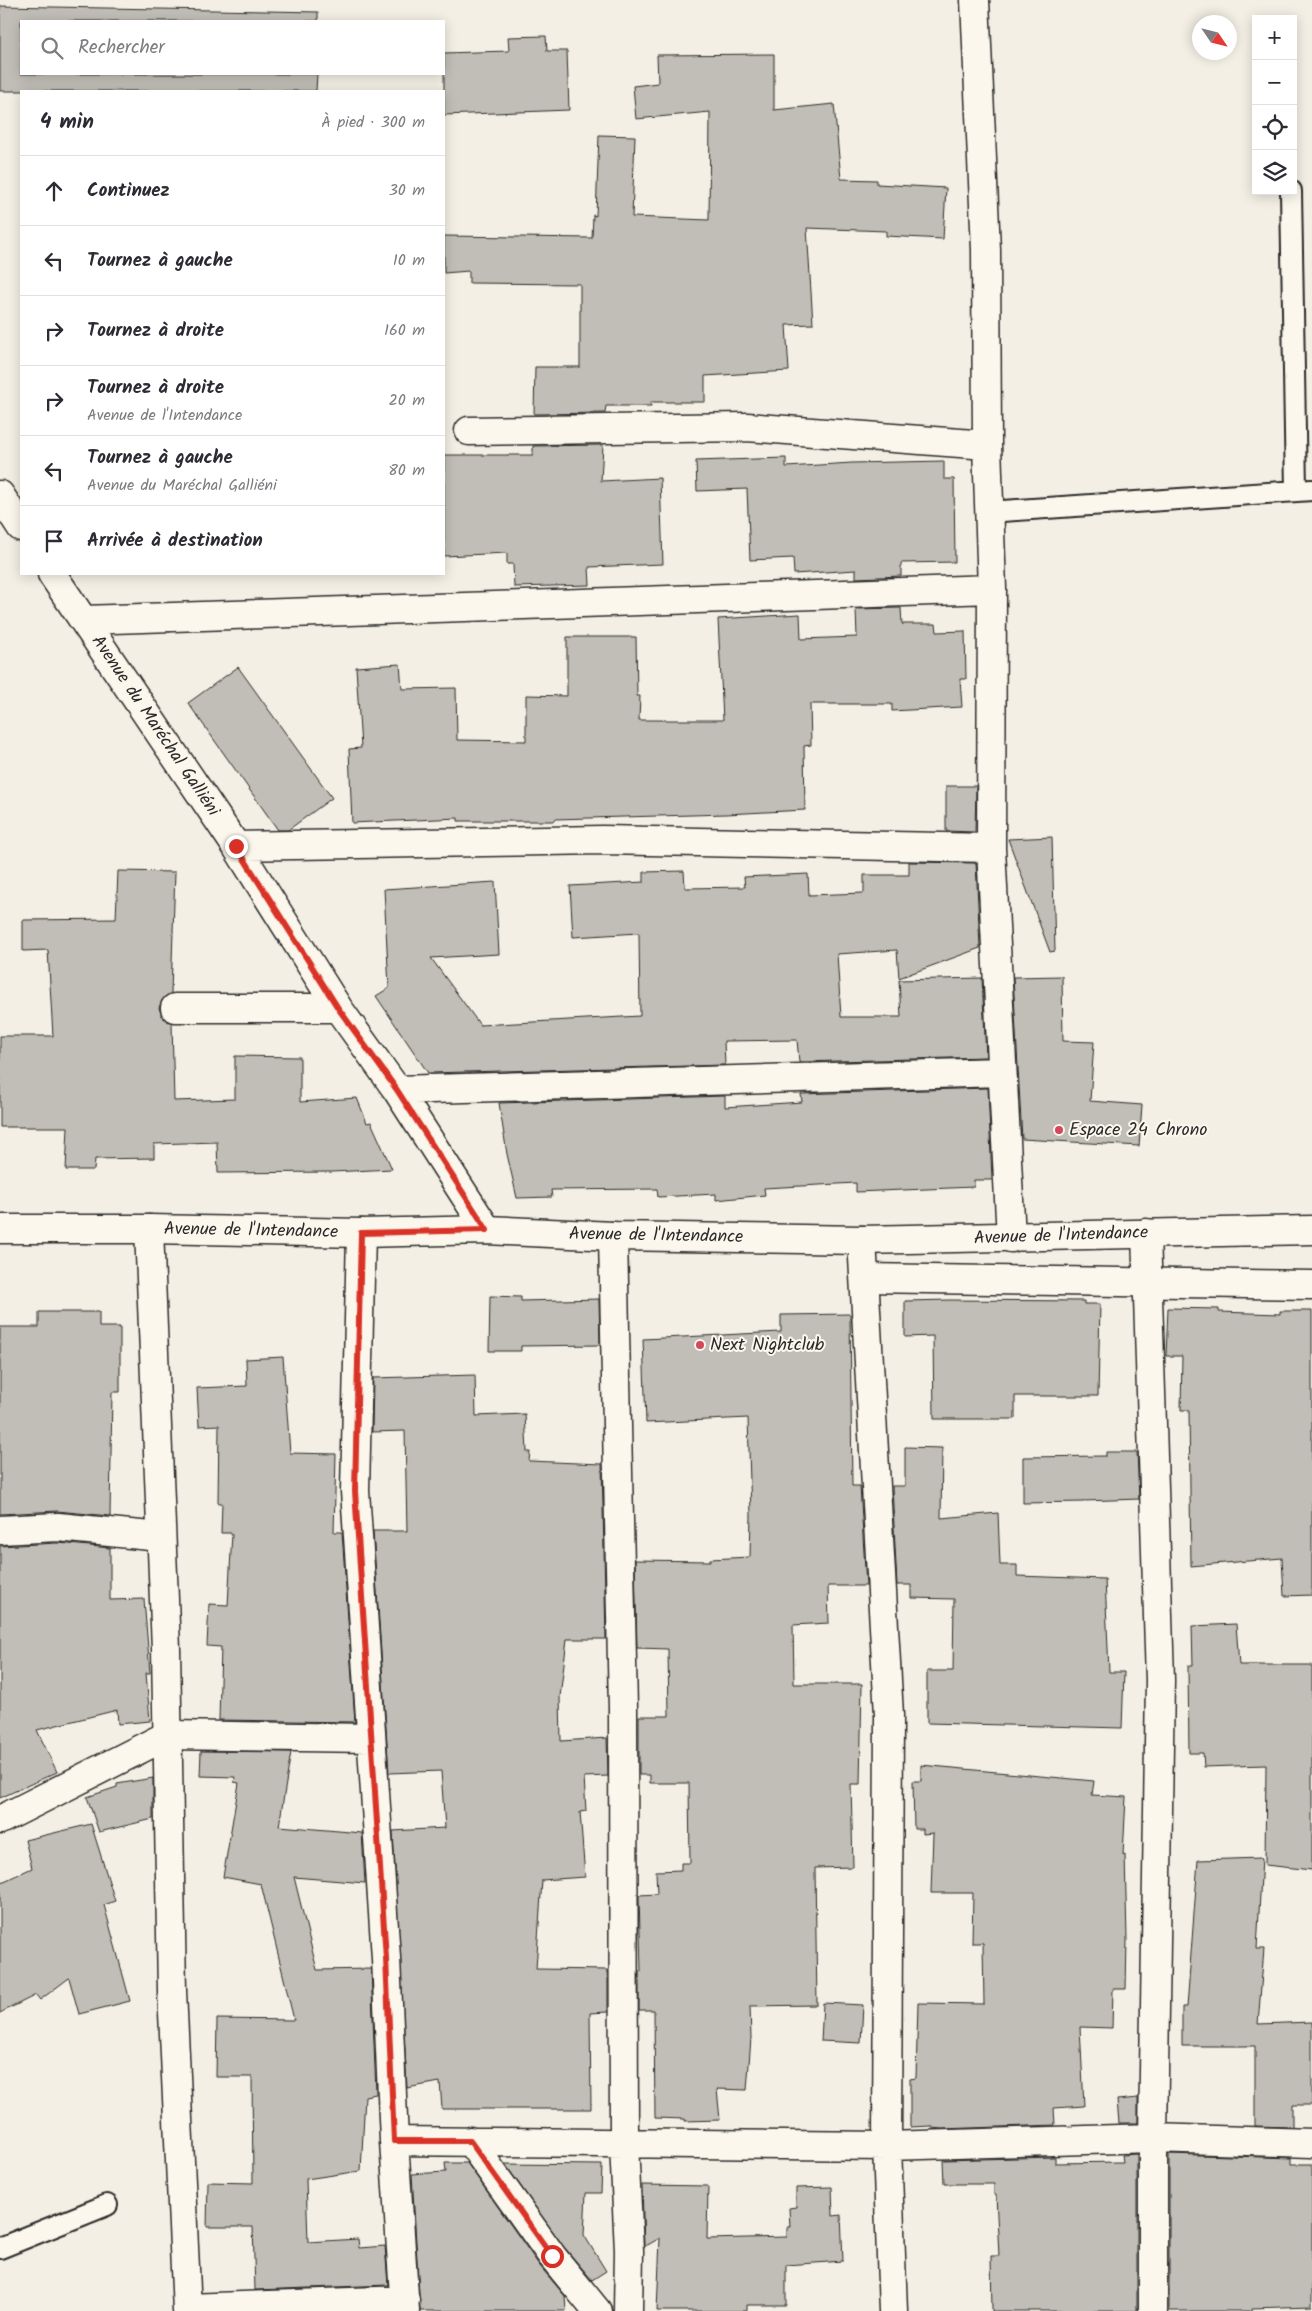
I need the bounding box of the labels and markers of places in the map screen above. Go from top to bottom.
place label: Espace 24 Chrono [1069,1116,1207,1145]
marker: Espace 24 Chrono [1053,1124,1065,1136]
place label: Next Nightclub [710,1331,825,1360]
marker: Next Nightclub [694,1339,706,1351]

